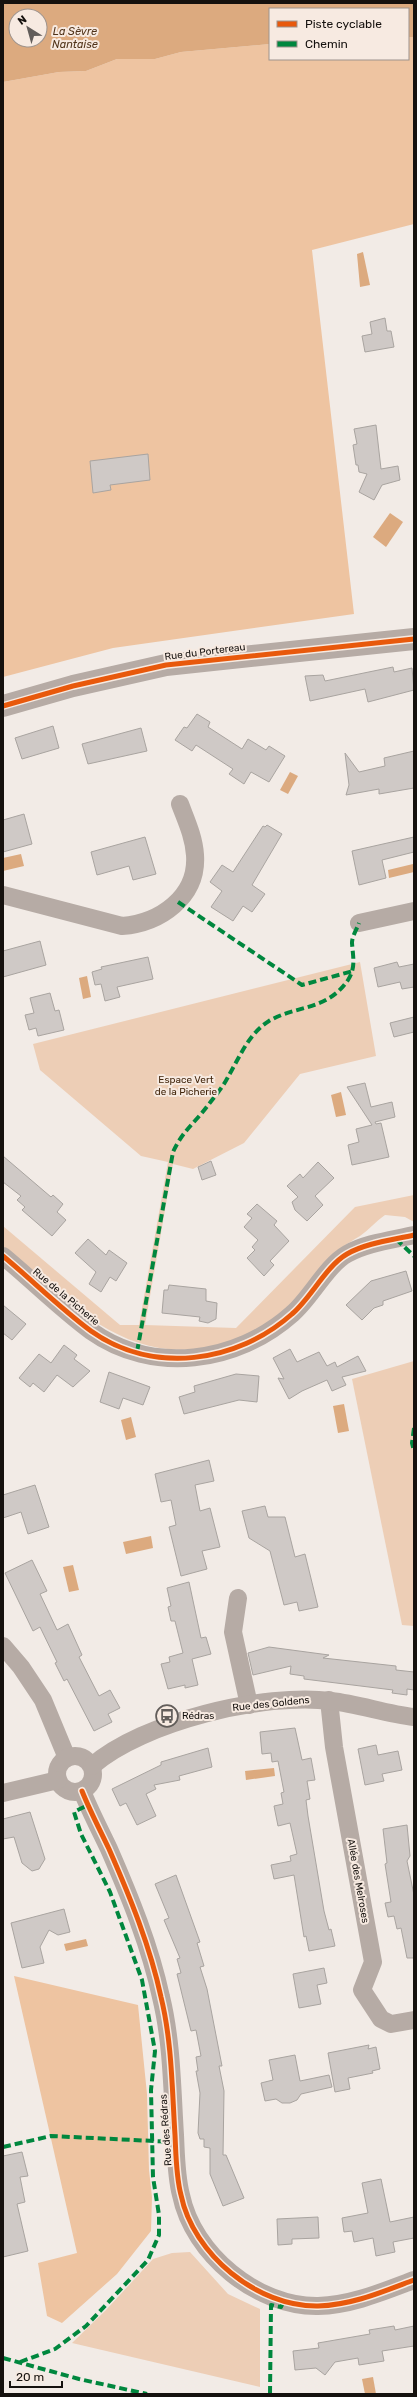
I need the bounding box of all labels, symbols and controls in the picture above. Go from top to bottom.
north arrow [8,8,48,48]
legend [269,8,409,60]
text: N [15,13,29,28]
text: Piste cyclable [305,17,382,31]
water label: La Sèvre Nantaise [52,25,98,51]
text: Chemin [305,37,348,51]
street label: Rue du Portereau [164,641,246,663]
park label: Espace Vert de la Picherie [155,1074,218,1098]
street label: Rue de la Picherie [30,1266,102,1328]
street label: Rue des Goldens [232,1694,310,1714]
bus stop icon: Rédras [154,1703,180,1729]
place label: Rédras [182,1710,214,1722]
street label: Allée des Melroses [345,1838,371,1924]
street label: Rue des Rédras [157,2094,175,2166]
scale bar [10,2363,62,2389]
text: 20 m [16,2370,44,2384]

